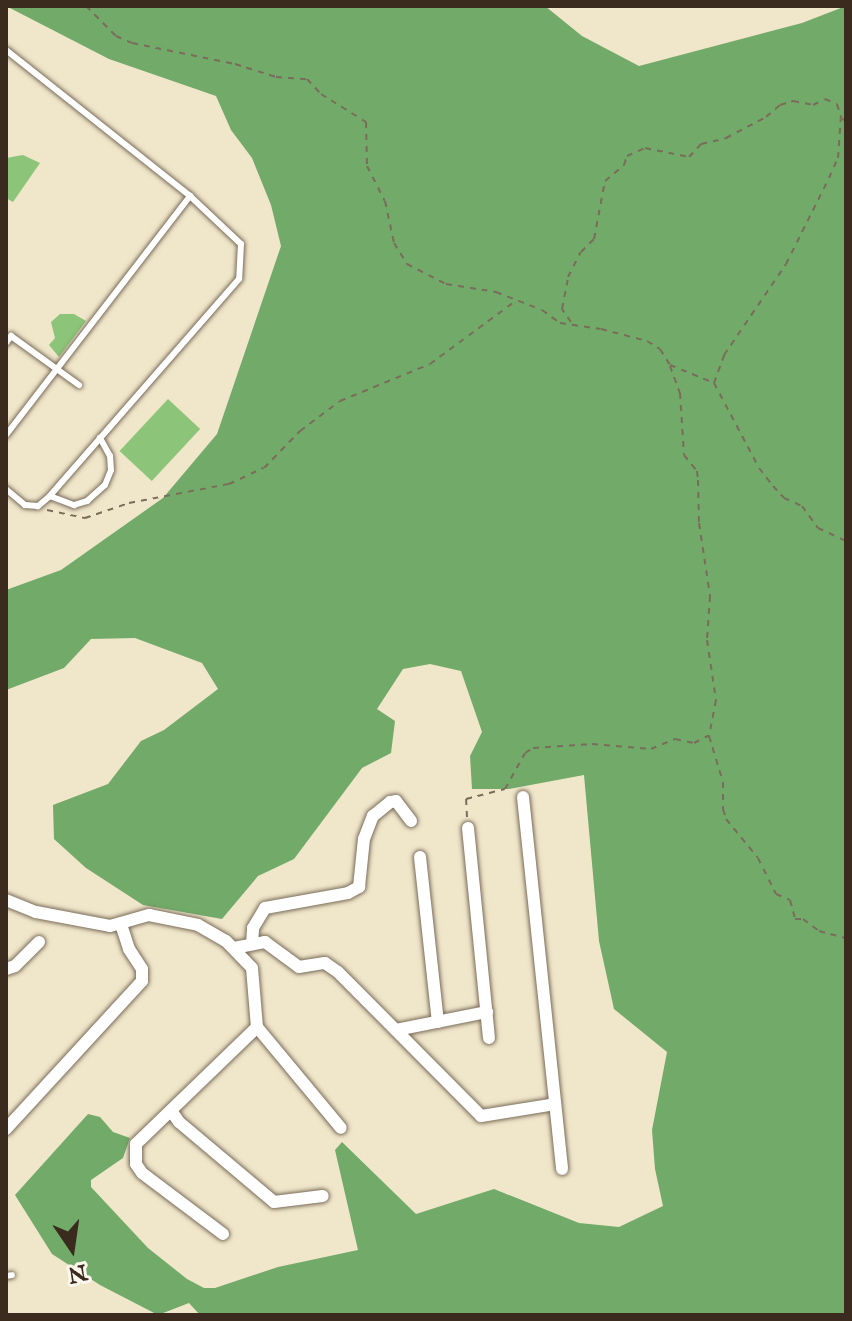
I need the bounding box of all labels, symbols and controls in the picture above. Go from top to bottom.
north arrow [32,1209,112,1289]
text: N [65,1257,90,1288]

